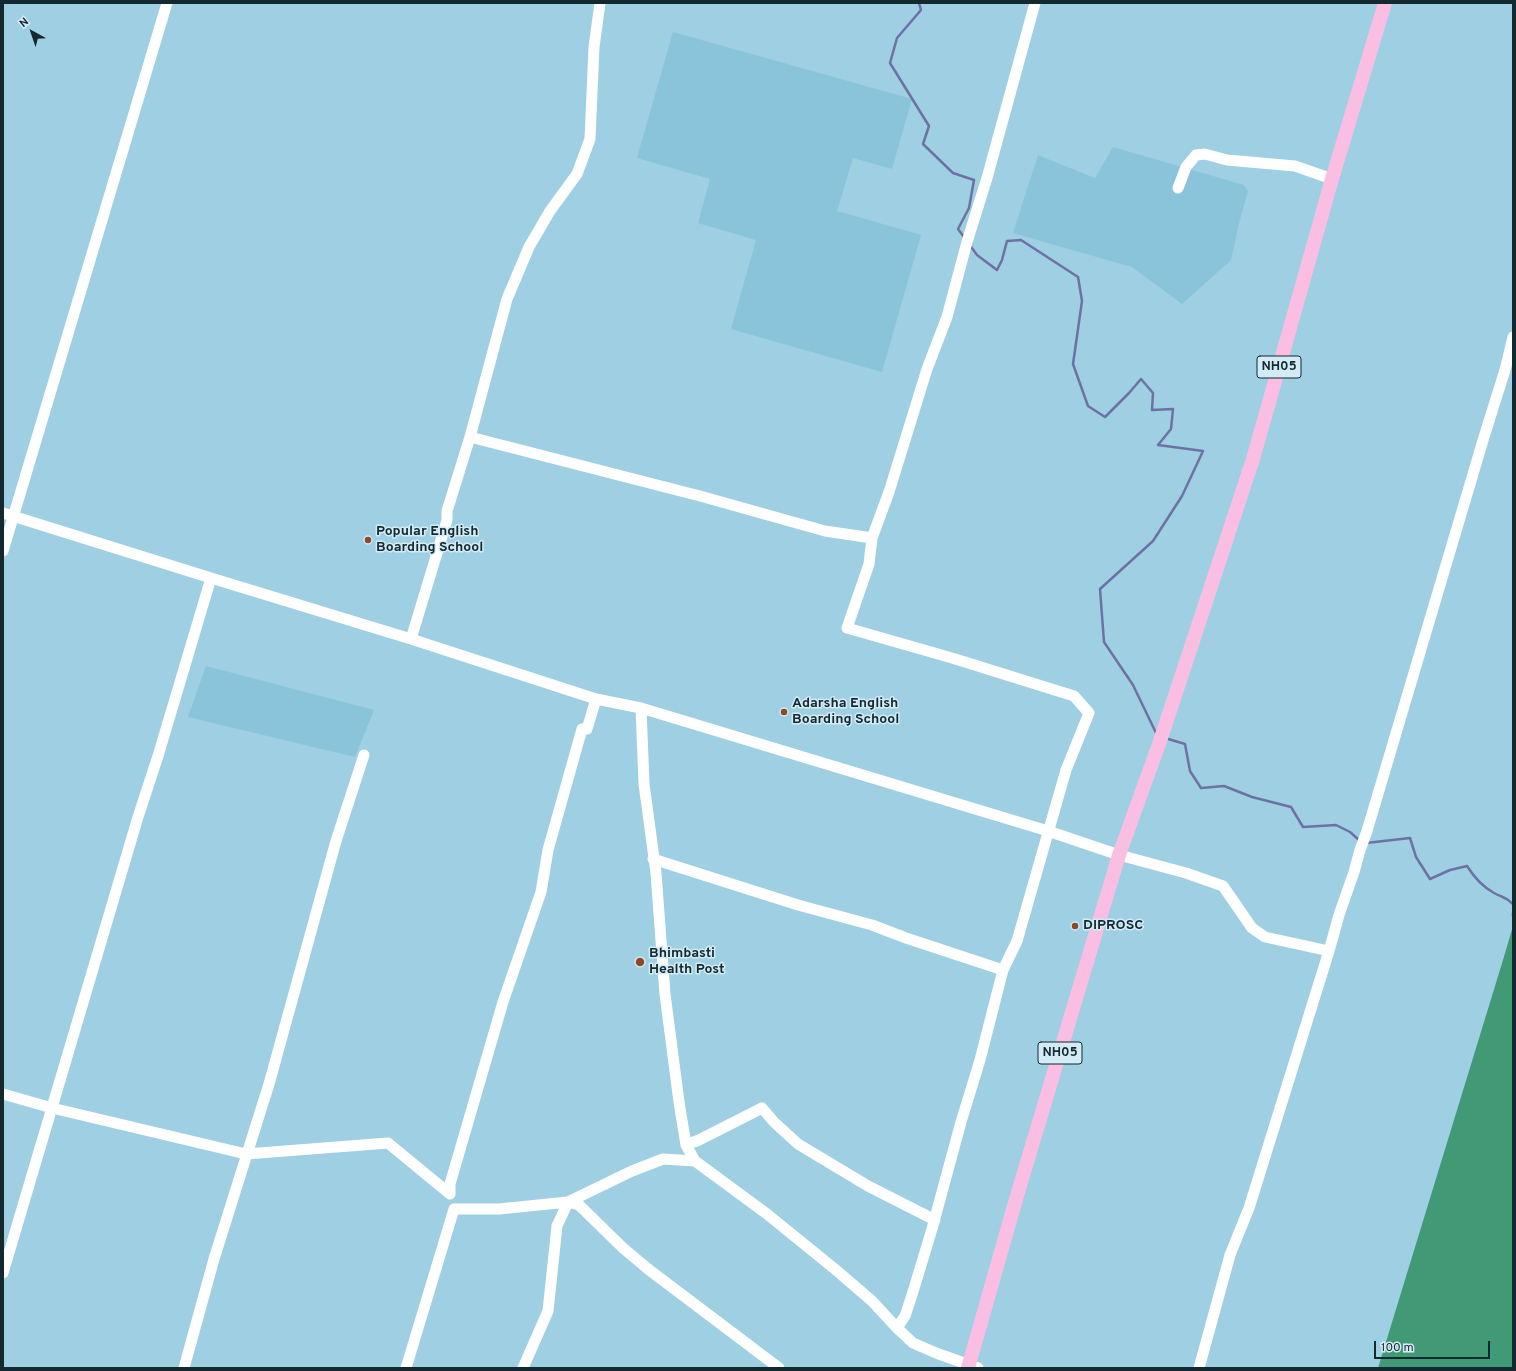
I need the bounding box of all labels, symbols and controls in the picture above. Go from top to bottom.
north arrow [12,12,52,52]
text: N [17,15,32,31]
road number: NH05 [1257,356,1301,378]
place label: Popular English Boarding School [376,524,483,556]
marker: Popular English Boarding School [363,535,373,545]
place label: Adarsha English Boarding School [792,696,899,728]
marker: Adarsha English Boarding School [779,707,789,717]
place label: DIPROSC [1083,918,1143,934]
marker: DIPROSC [1070,921,1080,931]
place label: Bhimbasti Health Post [649,946,724,978]
marker: Bhimbasti Health Post [634,956,646,968]
road number: NH05 [1038,1042,1082,1064]
scale bar [1376,1333,1492,1359]
text: 100 m [1381,1340,1414,1356]

